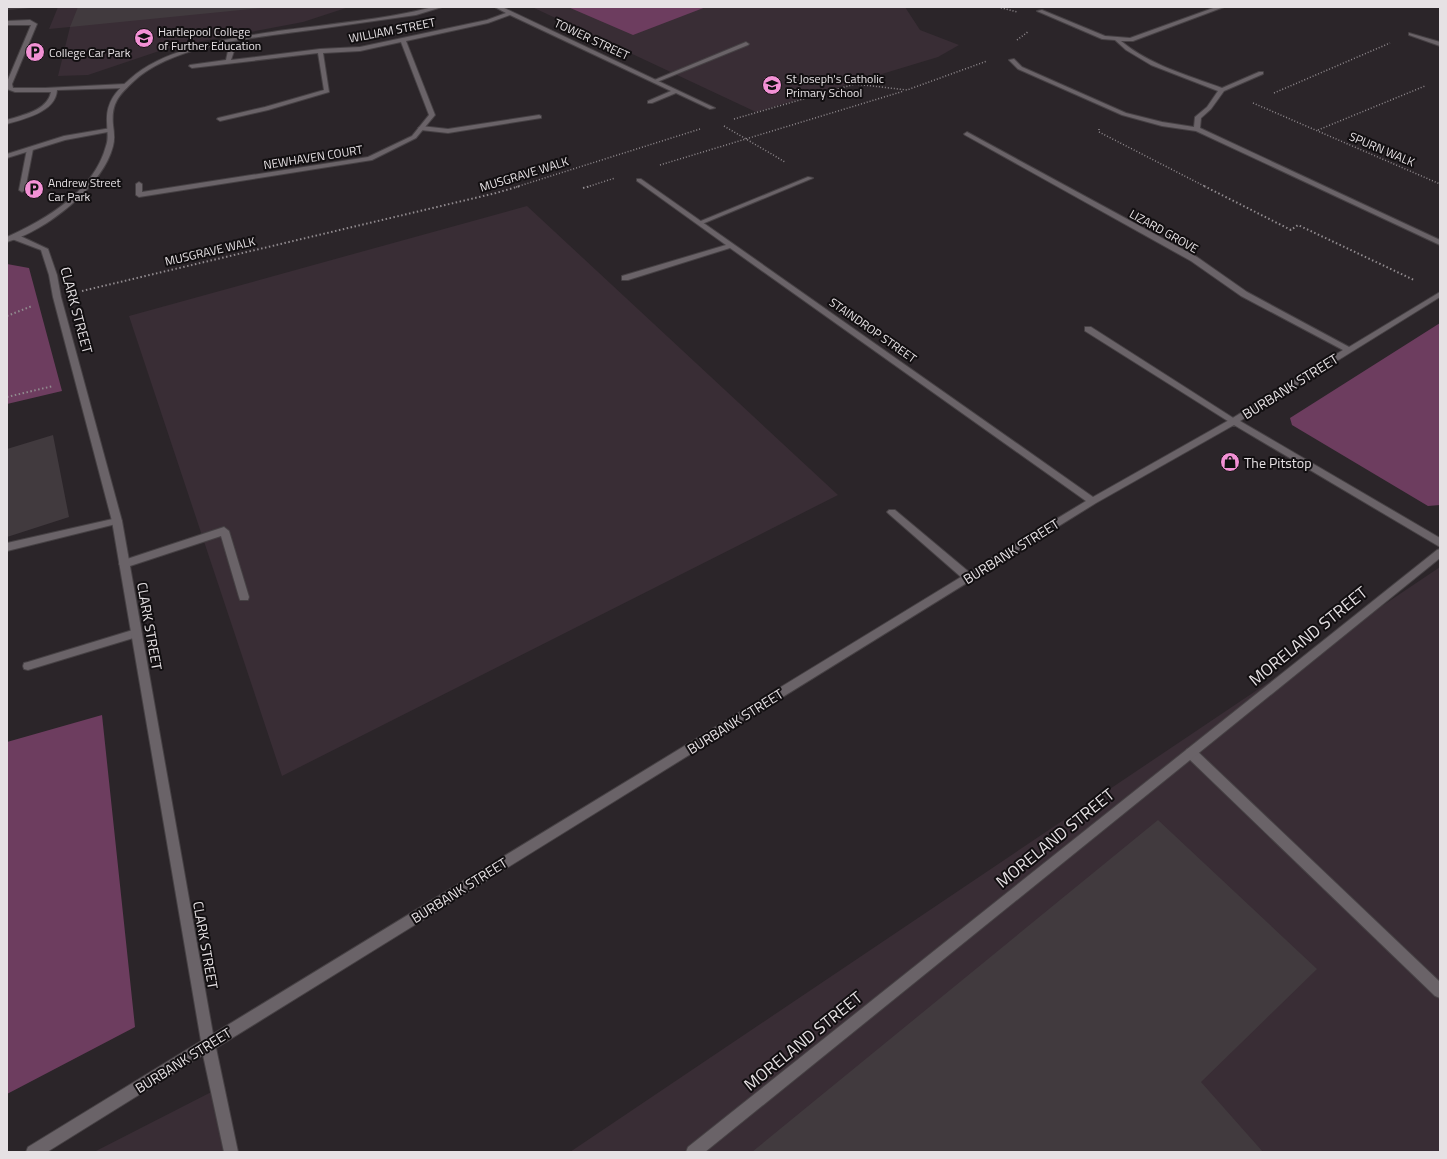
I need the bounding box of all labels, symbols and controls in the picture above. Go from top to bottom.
street label: WILLIAM STREET [347,12,438,48]
street label: TOWER STREET [551,13,633,65]
place label: Hartlepool College of Further Education [158,22,261,55]
school or university icon: Hartlepool College of Further Education [133,27,155,49]
parking icon: College Car Park [24,41,46,63]
place label: College Car Park [49,43,131,62]
place label: St Joseph's Catholic Primary School [786,69,884,102]
school or university icon: St Joseph's Catholic Primary School [761,74,783,96]
street label: SPURN WALK [1346,127,1418,171]
street label: NEWHAVEN COURT [262,140,365,174]
street label: MUSGRAVE WALK [477,151,571,197]
place label: Andrew Street Car Park [48,173,121,206]
parking icon: Andrew Street Car Park [23,178,45,200]
street label: LIZARD GROVE [1126,204,1202,258]
street label: MUSGRAVE WALK [163,231,257,271]
street label: CLARK STREET [55,264,99,356]
street label: STAINDROP STREET [825,293,921,368]
street label: BURBANK STREET [1238,348,1343,424]
shop icon: The Pitstop [1219,451,1241,473]
place label: The Pitstop [1244,452,1312,473]
street label: BURBANK STREET [959,513,1064,589]
street label: CLARK STREET [132,580,168,672]
street label: MORELAND STREET [1243,580,1373,692]
street label: BURBANK STREET [683,683,788,759]
street label: MORELAND STREET [990,782,1120,894]
street label: BURBANK STREET [407,852,512,928]
street label: CLARK STREET [188,899,224,991]
street label: MORELAND STREET [738,985,868,1097]
street label: BURBANK STREET [131,1022,236,1098]

